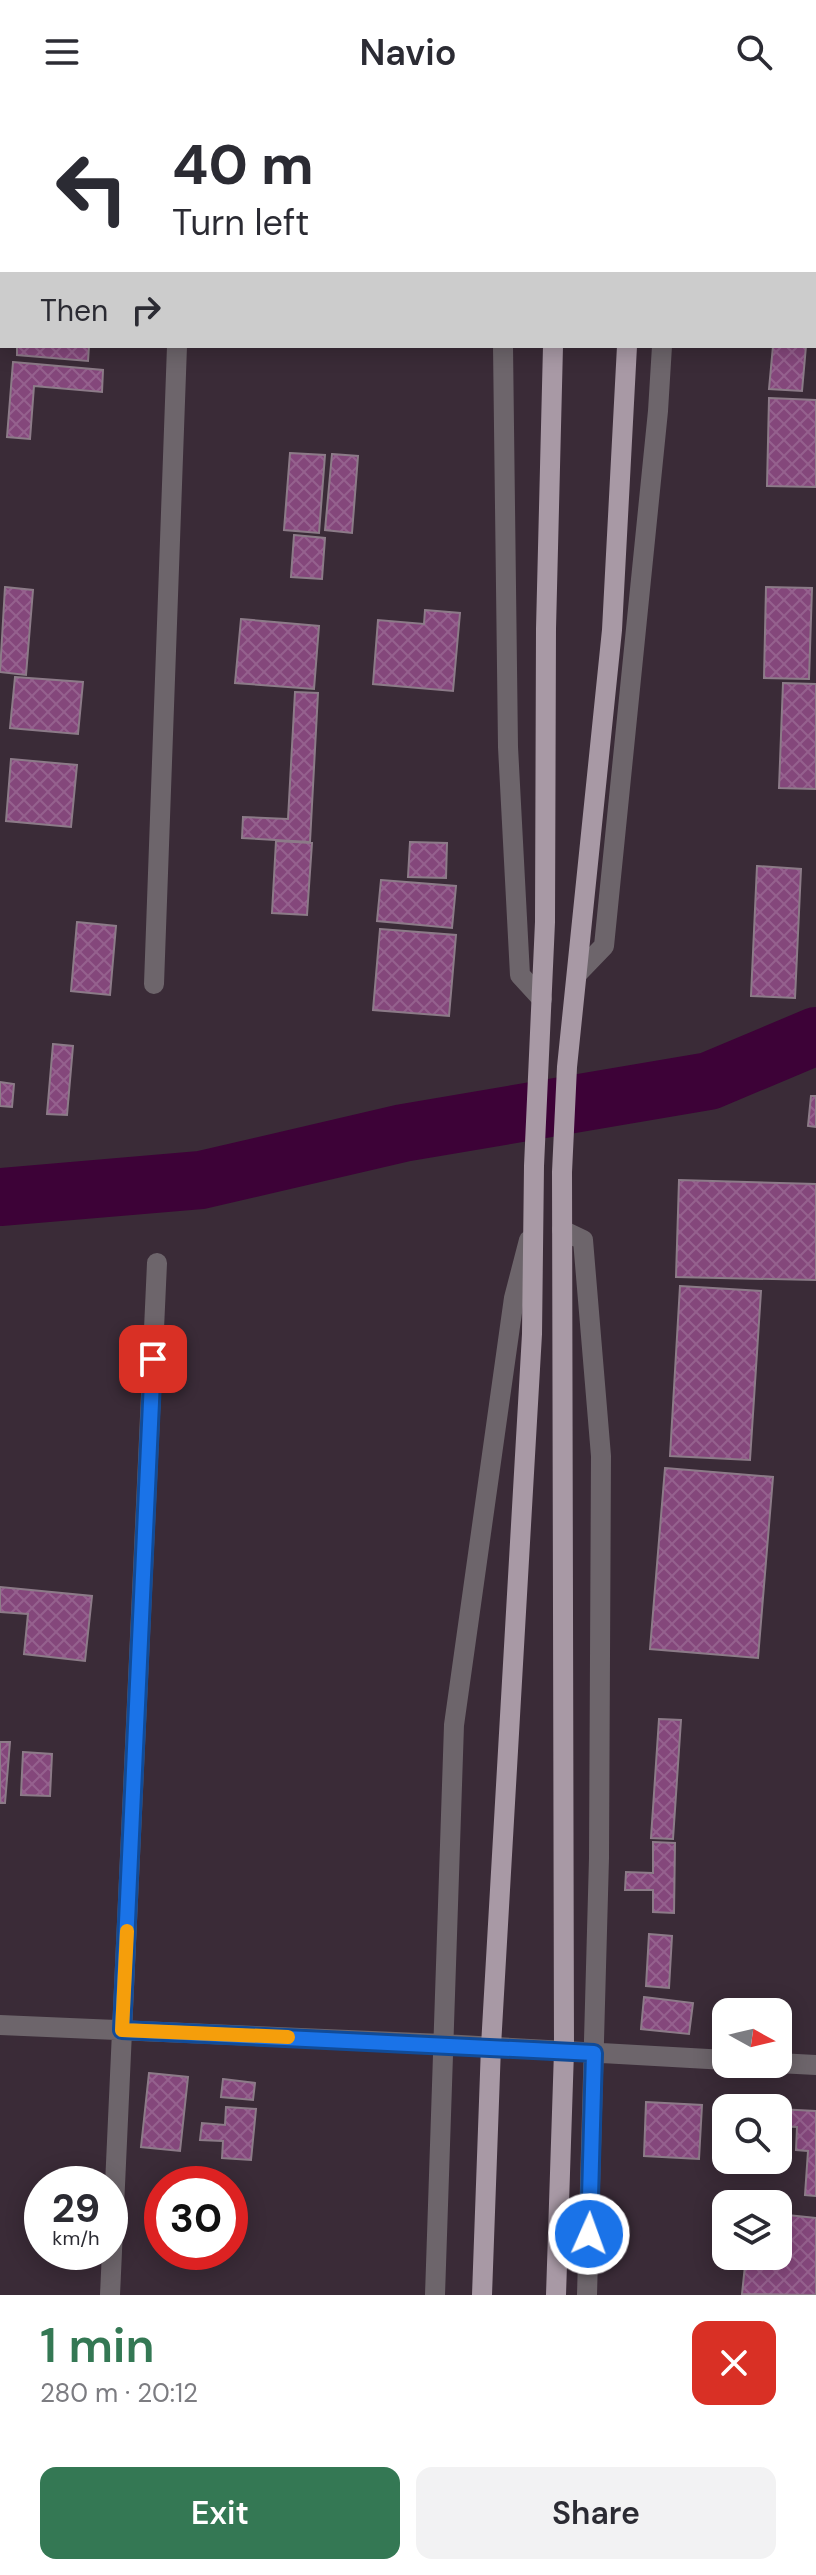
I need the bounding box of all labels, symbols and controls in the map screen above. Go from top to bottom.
text: Navio [359,29,457,76]
icon: menu [40,30,84,74]
icon: search [732,30,776,74]
text: 40 m [172,128,314,201]
icon: left [40,136,144,240]
text: Turn left [172,199,309,246]
icon: right [124,288,168,332]
text: Then [40,291,108,330]
pin [119,1325,187,1393]
icon: arrive [131,1337,175,1381]
north arrow [712,1998,792,2078]
map controls [712,1998,792,2270]
button: search [712,2094,792,2174]
speed limit sign: 30 [144,2166,248,2270]
text: 29 [52,2182,100,2234]
button: layers [712,2190,792,2270]
position arrow [547,2192,631,2276]
text: km/h [52,2225,100,2251]
text: 1 min [40,2314,155,2377]
button: close [692,2321,776,2405]
text: 280 m · 20:12 [40,2376,198,2410]
button: Exit [40,2467,400,2559]
button: Share [416,2467,776,2559]

